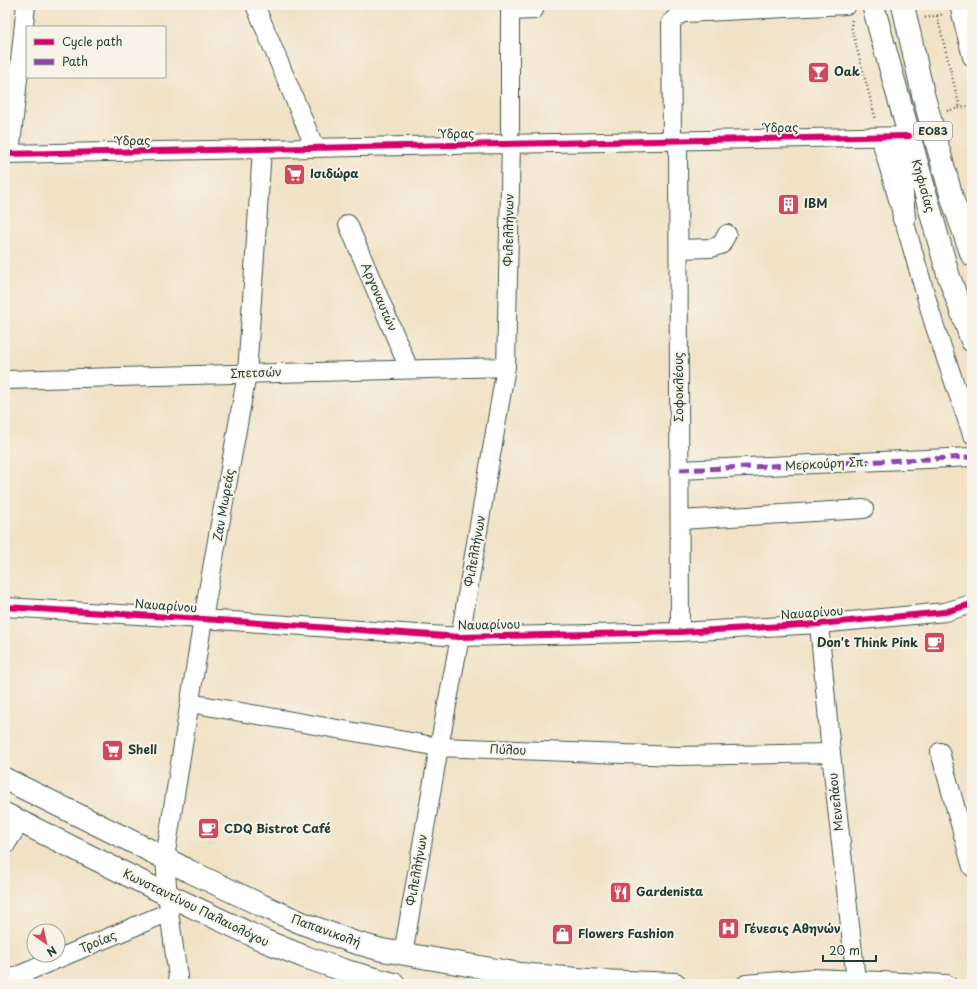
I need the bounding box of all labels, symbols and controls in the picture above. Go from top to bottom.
legend [26,26,166,78]
text: Cycle path [62,32,123,50]
text: Path [62,52,88,70]
bar icon: Oak [806,59,832,85]
place label: Oak [834,62,860,80]
street label: Ύδρας [762,118,798,136]
road number: ΕΟ83 [914,122,952,140]
street label: Ύδρας [438,124,474,142]
street label: Ύδρας [114,131,150,149]
street label: Κηφισίας [908,157,940,215]
supermarket icon: Ισιδώρα [281,161,307,187]
place label: Ισιδώρα [310,164,359,182]
building icon: IBM [776,191,802,217]
street label: Φιλελλήνων [498,193,518,267]
place label: IBM [804,194,827,212]
street label: Αργοναυτών [357,260,402,334]
street label: Σοφοκλέους [669,352,687,422]
street label: Σπετσών [230,362,282,382]
street label: Μερκούρη Σπ. [785,452,867,474]
street label: Ζαν Μωρεάς [208,467,238,543]
street label: Φιλελλήνων [459,513,489,588]
street label: Ναυαρίνου [134,594,198,616]
street label: Ναυαρίνου [780,601,844,623]
street label: Ναυαρίνου [458,614,521,634]
cafe icon: Don't Think Pink [921,630,947,656]
place label: Don't Think Pink [817,633,918,651]
supermarket icon: Shell [99,737,125,763]
street label: Πύλου [489,739,527,759]
place label: Shell [128,740,157,758]
street label: Μενελάου [823,772,847,832]
cafe icon: CDQ Bistrot Café [196,816,222,842]
place label: CDQ Bistrot Café [224,819,331,837]
street label: Φιλελλήνων [401,832,431,907]
street label: Κωνσταντίνου Παλαιολόγου [120,864,273,950]
restaurant icon: Gardenista [608,879,634,905]
place label: Gardenista [636,882,703,900]
street label: Παπανικολή [289,909,364,951]
hospital icon: Γένεσις Αθηνών [716,916,742,942]
place label: Γένεσις Αθηνών [744,919,841,937]
shop icon: Flowers Fashion [549,921,575,947]
north arrow [26,923,66,963]
place label: Flowers Fashion [578,924,674,942]
street label: Τροίας [76,925,119,957]
scale bar [823,937,876,963]
text: 20 m [829,941,860,959]
text: N [43,942,60,961]

